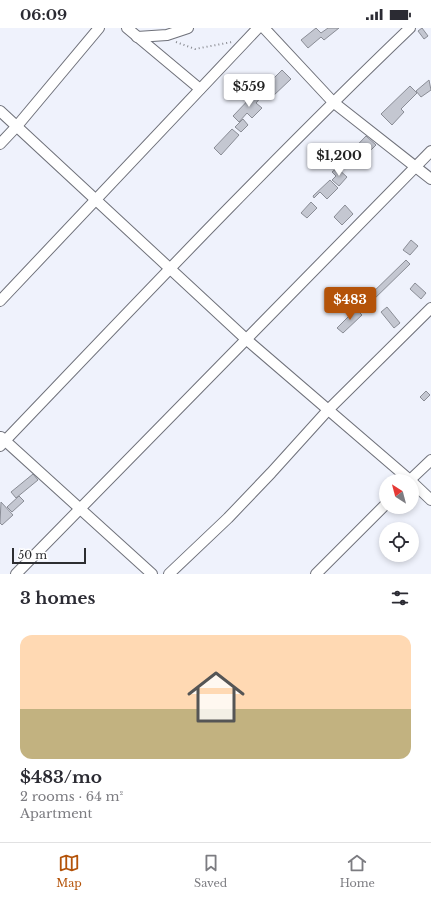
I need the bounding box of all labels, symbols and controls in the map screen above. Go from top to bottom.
text: 06:09 [20,5,67,24]
pin: $559 [225,74,273,108]
text: $559 [233,78,265,95]
pin: $1,200 [306,143,372,177]
text: $1,200 [316,147,362,164]
pin: $483 [326,287,374,321]
text: $483 [333,291,367,308]
north arrow [379,474,419,514]
map controls [379,474,419,562]
button: locate [379,522,419,562]
scale bar [12,546,86,565]
text: 50 m [18,548,47,562]
icon: filters [389,587,411,609]
text: 3 homes [20,588,95,609]
icon: home [180,661,252,733]
text: $483/mo [20,767,102,788]
text: 2 rooms · 64 m² [20,788,123,805]
text: Apartment [20,805,92,822]
tab: Map [56,852,82,890]
tab: Saved [194,852,227,890]
tab: Home [340,852,375,890]

